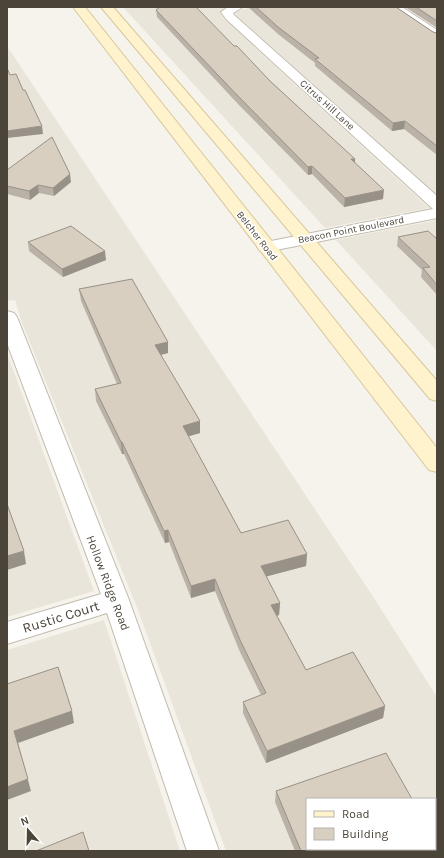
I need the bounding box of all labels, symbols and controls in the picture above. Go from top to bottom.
street label: Citrus Hill Lane [297,77,357,133]
street label: Belcher Road [234,209,280,263]
street label: Beacon Point Boulevard [297,214,405,246]
street label: Hollow Ridge Road [83,533,133,633]
street label: Rustic Court [21,597,101,637]
legend [306,798,436,850]
text: Road [342,807,370,821]
north arrow [8,810,48,850]
text: N [19,814,31,829]
text: Building [342,827,389,841]

